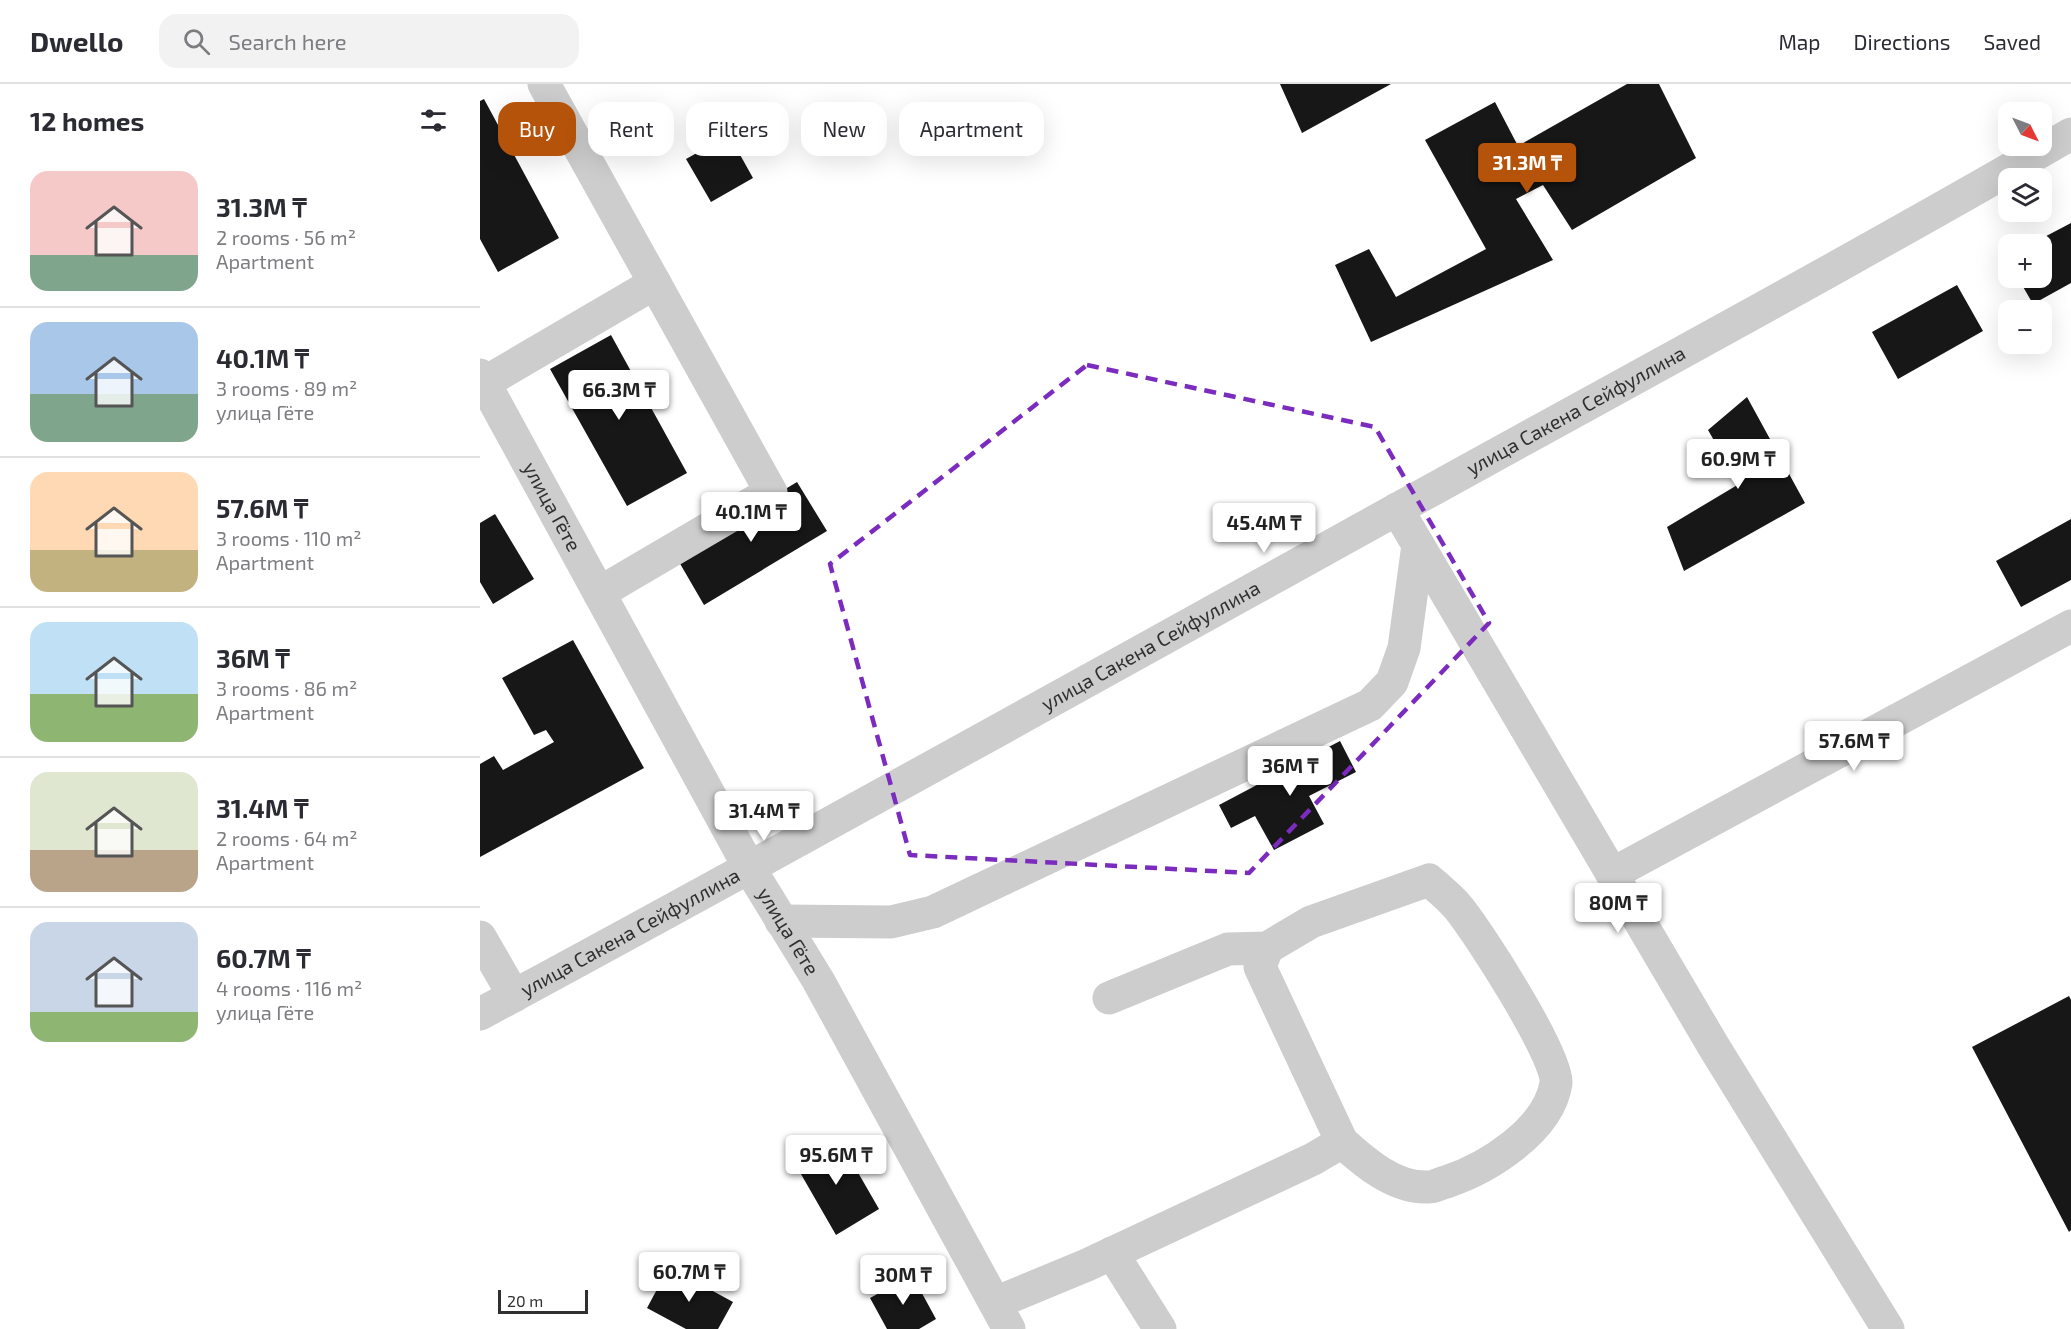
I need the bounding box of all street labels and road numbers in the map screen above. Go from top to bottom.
street label: улица Сакена Сейфуллина [1462,340,1689,480]
street label: улица Гёте [518,457,587,555]
street label: улица Сакена Сейфуллина [1037,575,1264,716]
street label: улица Сакена Сейфуллина [516,862,744,1002]
street label: улица Гёте [752,882,825,979]

